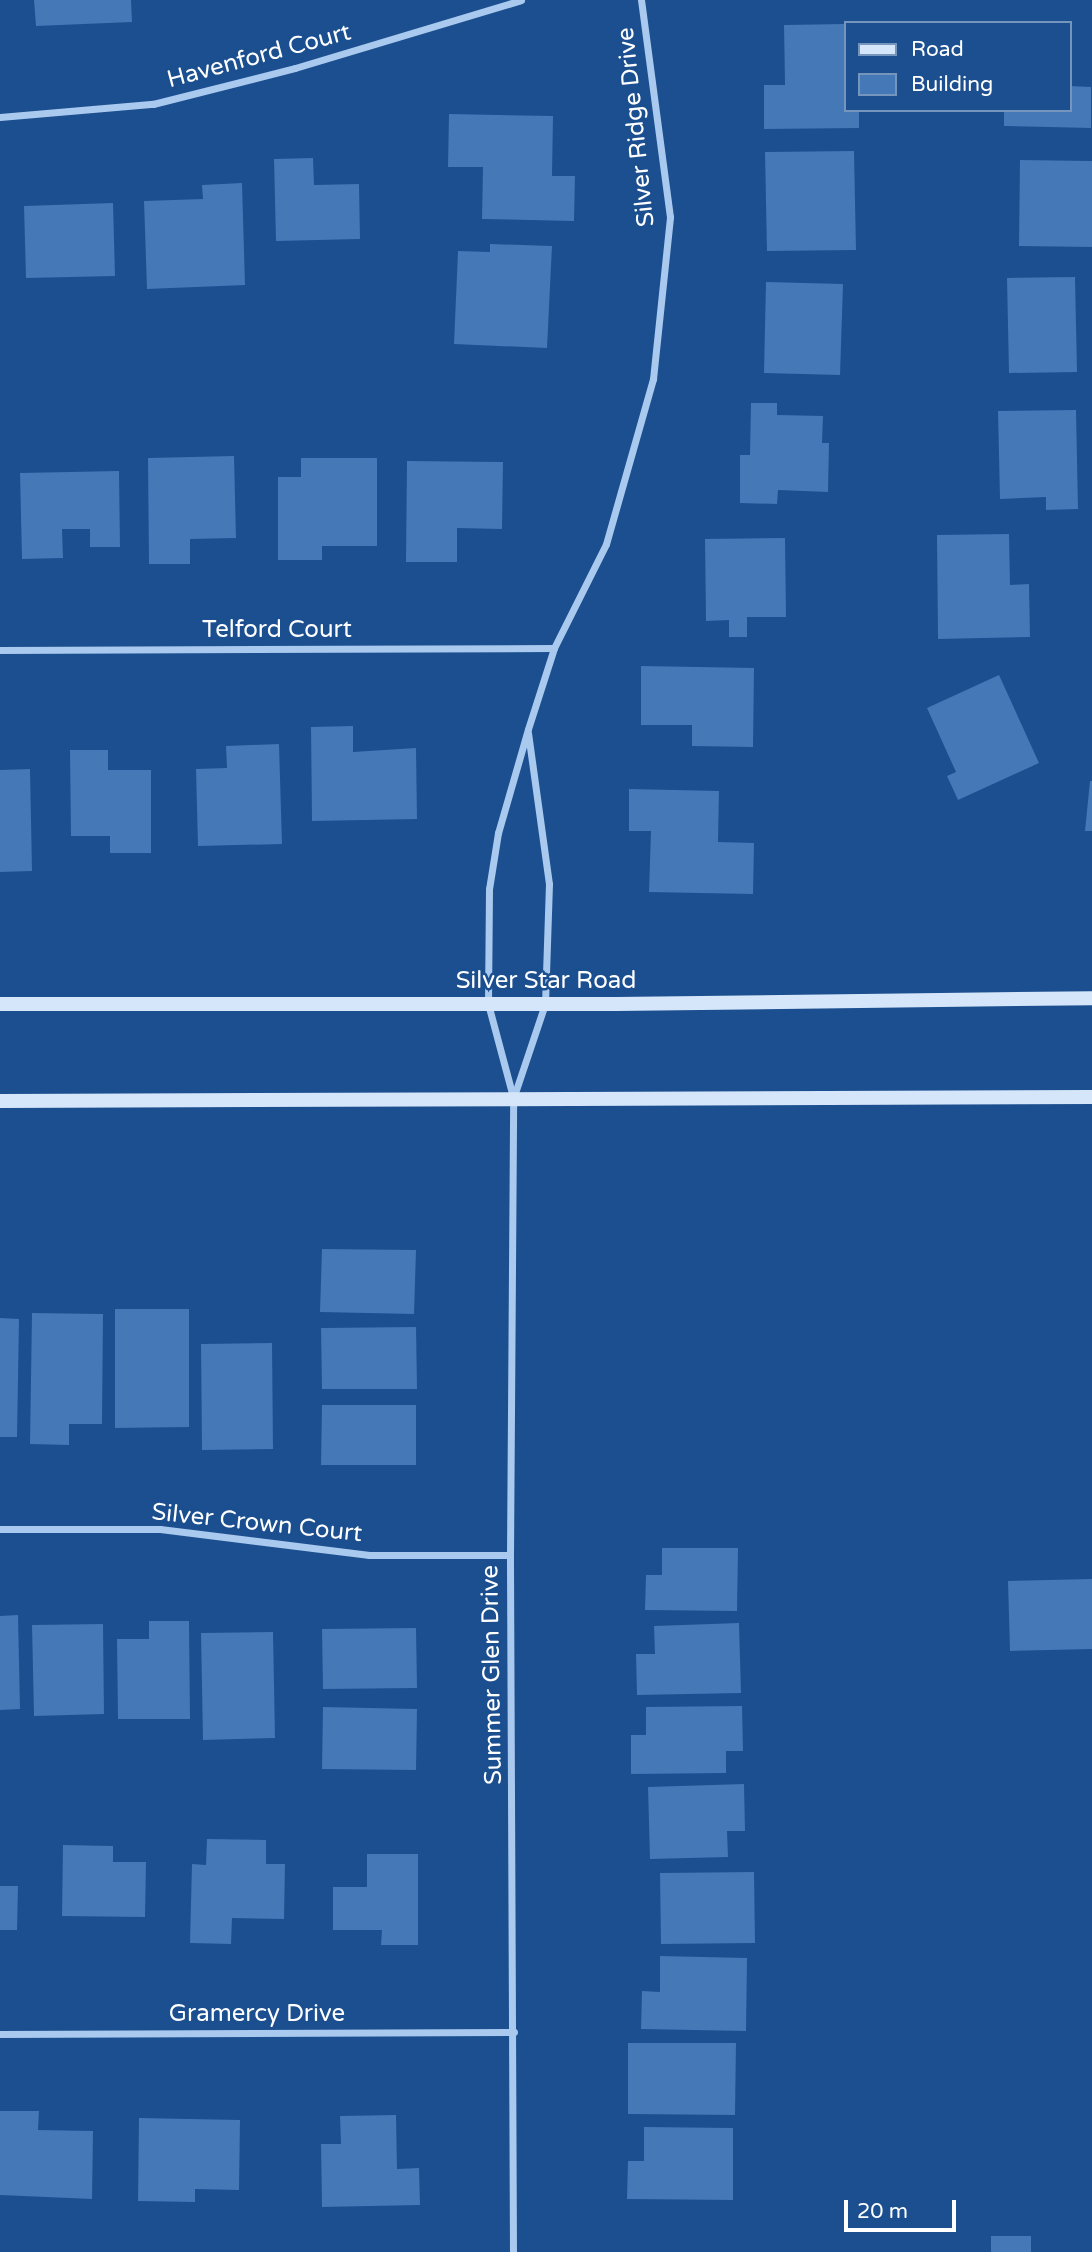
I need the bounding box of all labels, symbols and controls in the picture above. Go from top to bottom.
street label: Havenford Court [164,18,354,94]
legend [844,21,1071,112]
street label: Silver Ridge Drive [611,26,661,228]
text: Road [911,37,964,62]
text: Building [911,72,993,97]
street label: Telford Court [202,616,352,644]
street label: Silver Star Road [456,967,636,995]
street label: Silver Crown Court [150,1498,364,1548]
street label: Summer Glen Drive [476,1565,508,1785]
street label: Gramercy Drive [169,2000,345,2028]
scale bar [847,2186,959,2230]
text: 20 m [857,2199,908,2224]

